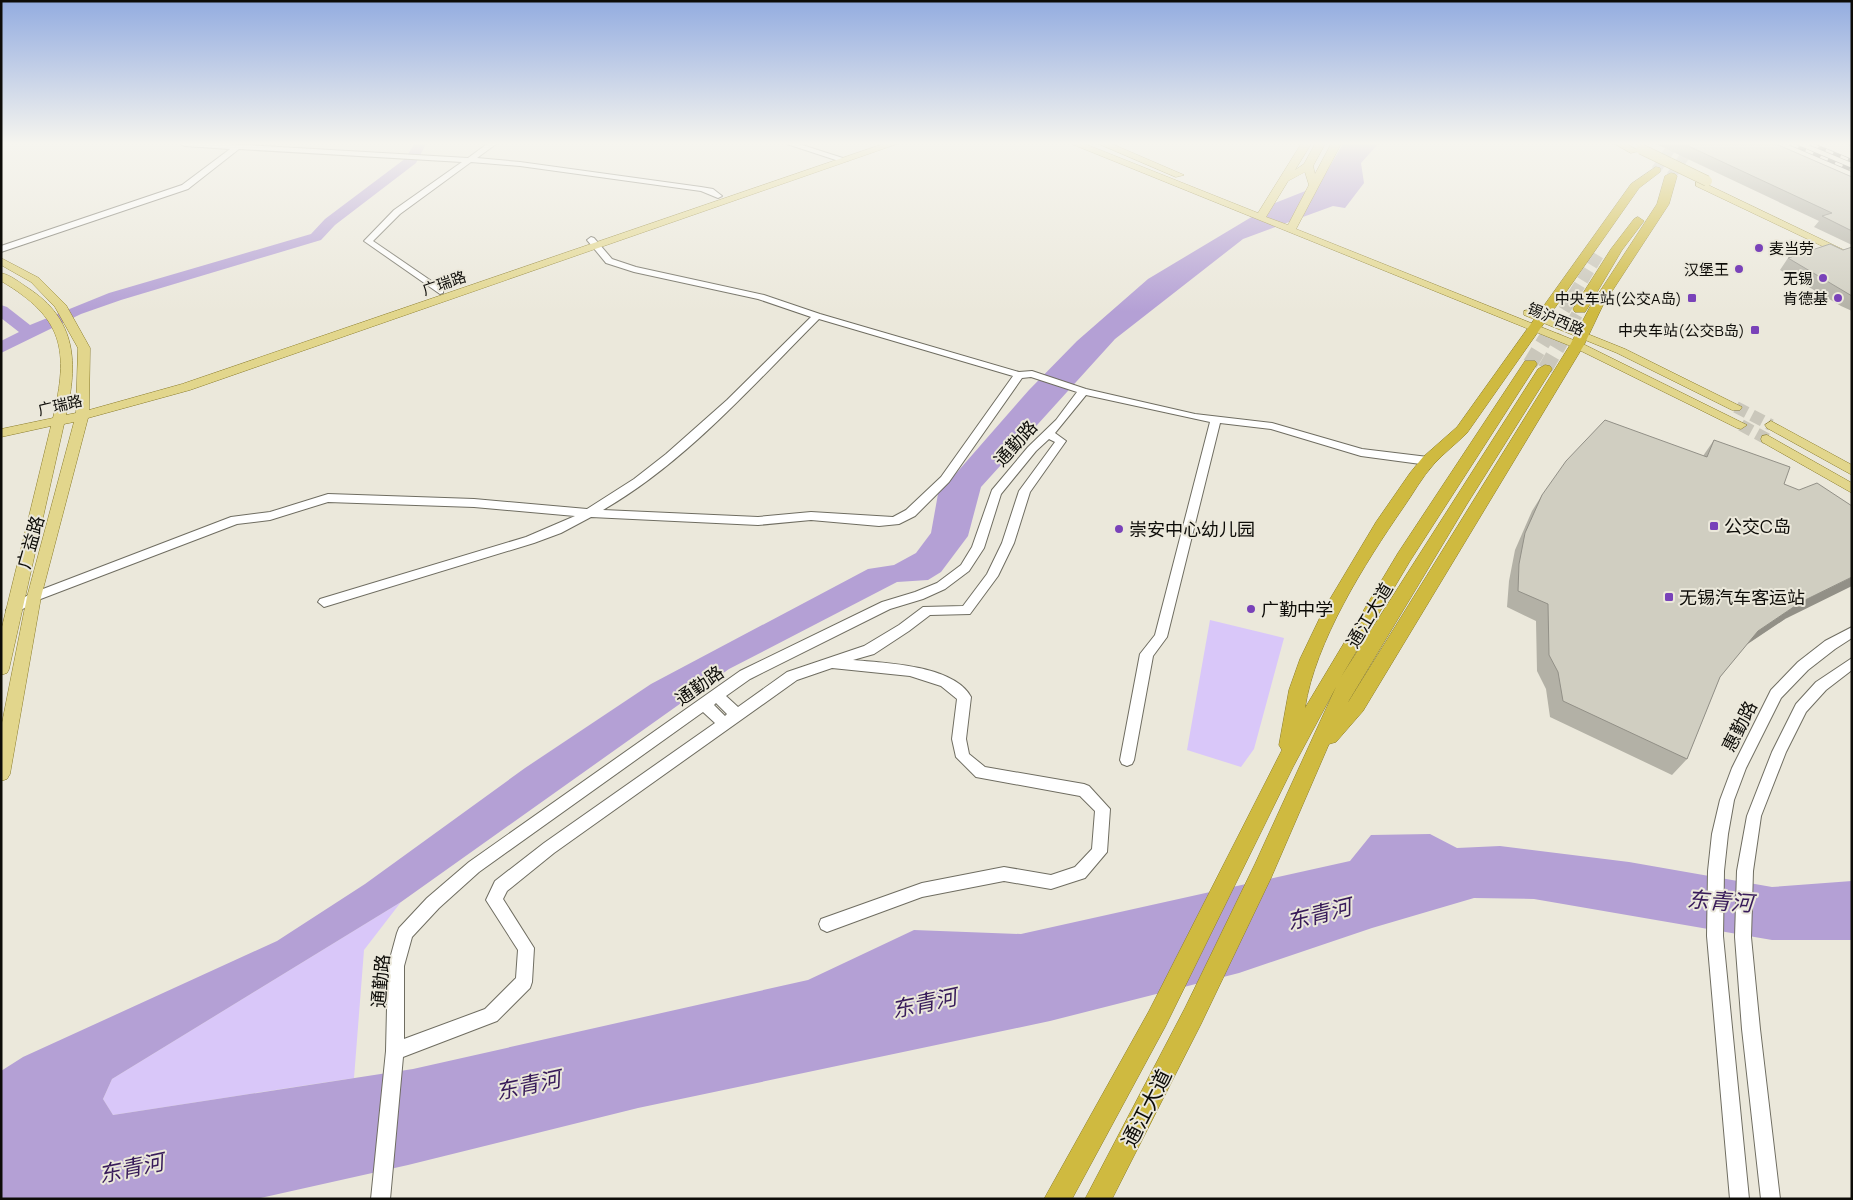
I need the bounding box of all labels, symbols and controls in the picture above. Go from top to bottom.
place label: 麦当劳 [1769,238,1814,259]
marker: 麦当劳 [1753,242,1765,254]
place label: 汉堡王 [1684,259,1729,280]
marker: 汉堡王 [1733,263,1745,275]
street label: 广瑞路 [419,266,469,300]
place label: 无锡 [1783,268,1813,289]
marker: 无锡 [1817,272,1829,284]
place label: 中央车站(公交A岛) [1555,288,1682,309]
place label: 肯德基 [1783,288,1828,309]
marker: 中央车站(公交A岛) [1686,292,1698,304]
marker: 肯德基 [1832,292,1844,304]
street label: 锡沪西路 [1524,298,1588,340]
place label: 中央车站(公交B岛) [1618,320,1745,341]
marker: 中央车站(公交B岛) [1749,324,1761,336]
street label: 广瑞路 [36,390,84,420]
street label: 通勤路 [988,415,1042,471]
street label: 广益路 [11,513,49,571]
place label: 公交C岛 [1724,514,1791,538]
place label: 崇安中心幼儿园 [1129,517,1255,541]
marker: 公交C岛 [1708,520,1720,532]
marker: 崇安中心幼儿园 [1113,523,1125,535]
street label: 通江大道 [1340,578,1398,652]
place label: 无锡汽车客运站 [1679,585,1805,609]
marker: 无锡汽车客运站 [1663,591,1675,603]
place label: 广勤中学 [1261,597,1333,621]
marker: 广勤中学 [1245,603,1257,615]
street label: 通勤路 [670,660,728,710]
street label: 惠勤路 [1716,696,1762,756]
water label: 东青河 [1686,884,1758,919]
water label: 东青河 [1283,890,1359,937]
street label: 通勤路 [366,953,394,1009]
water label: 东青河 [889,981,963,1025]
water label: 东青河 [493,1063,567,1107]
street label: 通江大道 [1114,1064,1178,1152]
water label: 东青河 [96,1146,170,1190]

